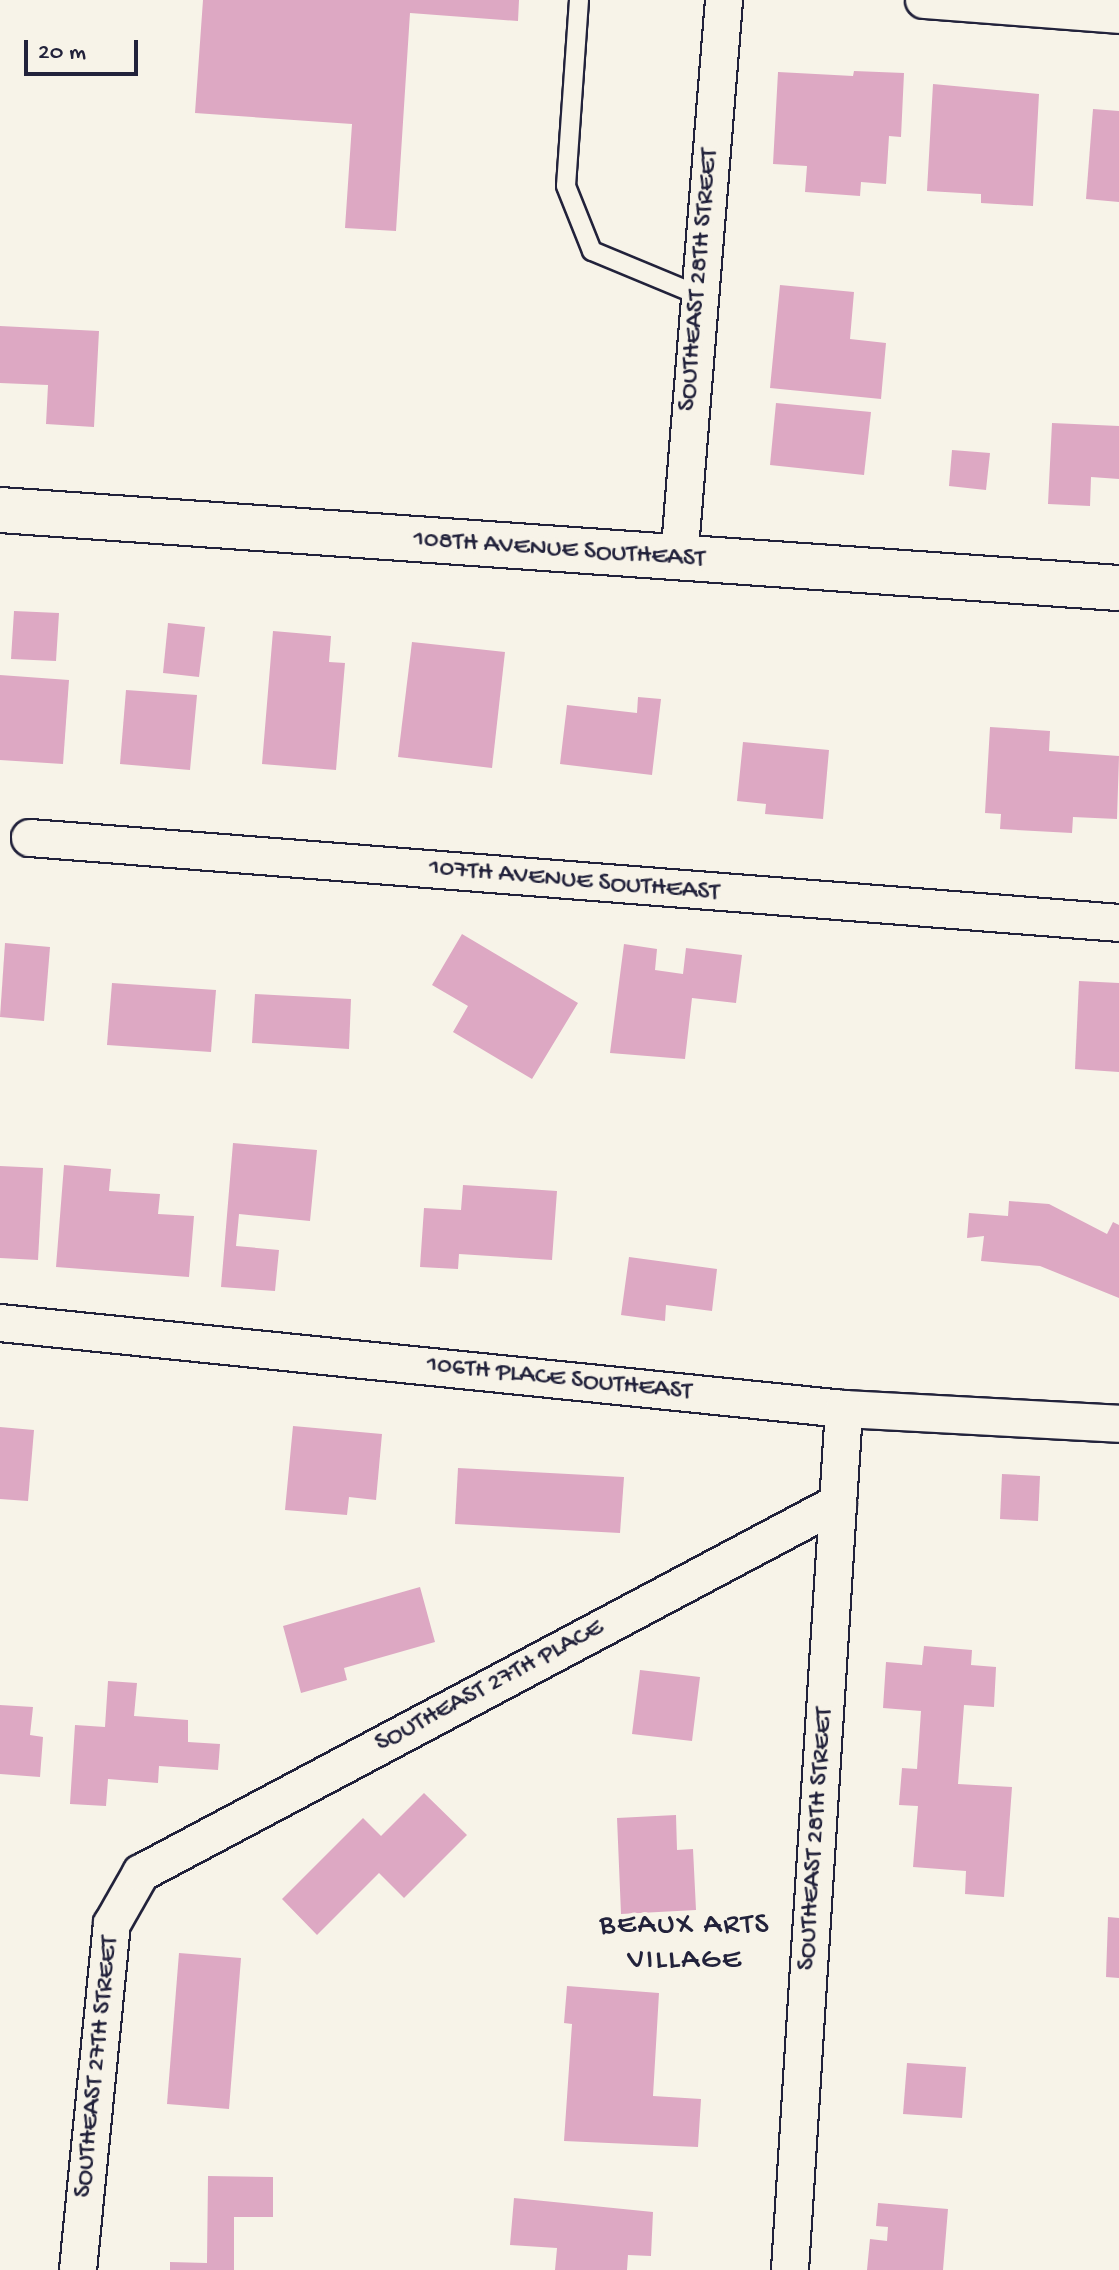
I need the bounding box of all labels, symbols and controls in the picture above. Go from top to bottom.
scale bar [28,24,142,74]
text: 20 m [38,39,86,68]
street label: SOUTHEAST 28TH STREET [673,147,727,413]
street label: 108TH AVENUE SOUTHEAST [412,525,706,577]
street label: 107TH AVENUE SOUTHEAST [428,854,720,910]
street label: 106TH PLACE SOUTHEAST [425,1351,693,1409]
street label: SOUTHEAST 27TH PLACE [371,1614,609,1760]
street label: SOUTHEAST 28TH STREET [792,1707,842,1971]
district label: BEAUX ARTS VILLAGE [600,1909,770,1980]
street label: SOUTHEAST 27TH STREET [69,1935,127,2199]

